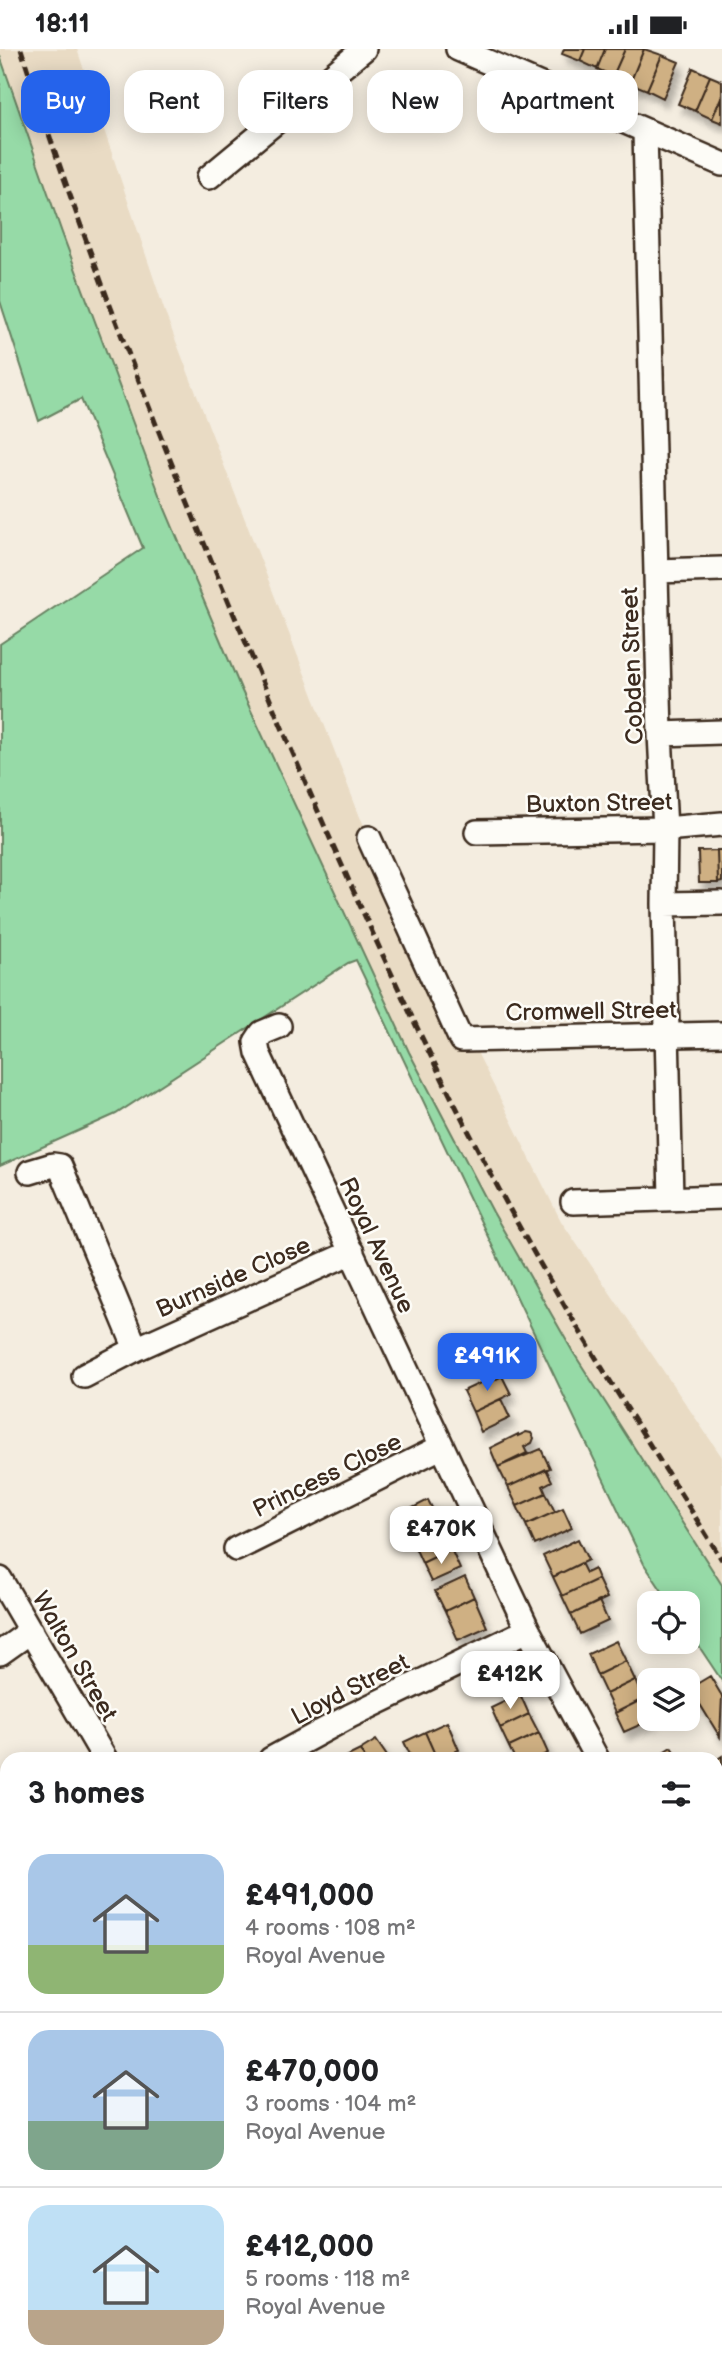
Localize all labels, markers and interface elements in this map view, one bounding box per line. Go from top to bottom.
text: 18:11 [35,9,90,40]
chip: Buy [21,70,110,133]
chip: Rent [124,70,224,133]
chip: Filters [238,70,353,133]
chip: New [367,70,463,133]
chip: Apartment [477,70,638,133]
street label: Cobden Street [615,586,650,745]
street label: Buxton Street [525,788,673,819]
street label: Cromwell Street [505,995,678,1027]
street label: Royal Avenue [332,1173,421,1318]
street label: Burnside Close [151,1230,315,1324]
pin: £491K [438,1333,536,1393]
text: £491K [454,1342,520,1370]
street label: Princess Close [248,1427,406,1524]
pin: £470K [392,1507,490,1566]
text: £470K [406,1515,476,1543]
street label: Walton Street [26,1586,124,1727]
map controls [637,1591,700,1731]
button: locate [637,1591,700,1654]
street label: Lloyd Street [287,1647,414,1731]
pin: £412K [461,1651,559,1711]
text: £412K [477,1660,543,1688]
button: layers [637,1668,700,1731]
icon: filters [657,1775,695,1813]
text: 3 homes [28,1776,145,1812]
text: £491,000 [245,1878,374,1914]
icon: home [84,1882,168,1966]
text: 4 rooms · 108 m² [245,1914,416,1942]
text: Royal Avenue [245,1942,385,1970]
text: £470,000 [245,2054,379,2090]
icon: home [84,2058,168,2142]
text: 3 rooms · 104 m² [245,2090,416,2118]
text: Royal Avenue [245,2118,385,2146]
text: £412,000 [245,2229,374,2265]
icon: home [84,2233,168,2317]
text: 5 rooms · 118 m² [245,2265,410,2293]
text: Royal Avenue [245,2293,385,2321]

